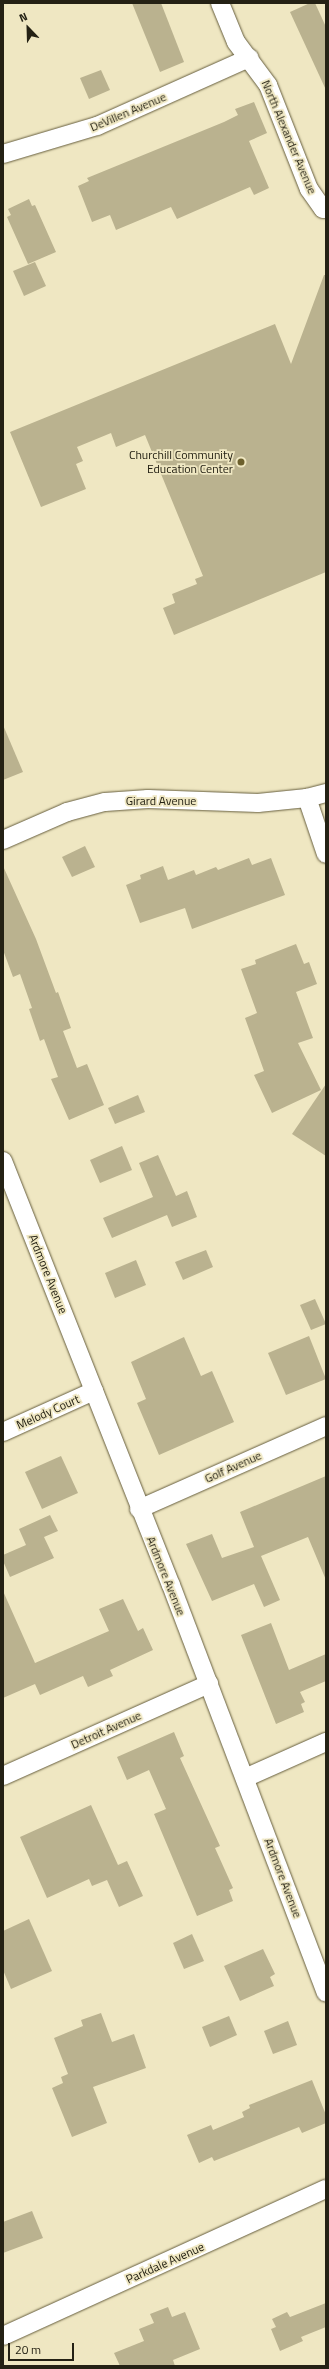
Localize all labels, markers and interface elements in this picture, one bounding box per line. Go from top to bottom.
north arrow [8,8,48,48]
text: N [17,8,30,26]
street label: North Alexander Avenue [258,78,320,196]
street label: DeVillen Avenue [88,89,168,135]
place label: Churchill Community Education Center [129,448,233,476]
marker: Churchill Community Education Center [236,457,246,467]
street label: Girard Avenue [126,794,196,808]
street label: Ardmore Avenue [26,1232,70,1316]
street label: Melody Court [14,1392,82,1432]
street label: Golf Avenue [202,1448,264,1486]
street label: Ardmore Avenue [144,1534,188,1618]
street label: Detroit Avenue [69,1708,143,1752]
street label: Ardmore Avenue [261,1836,305,1920]
street label: Parkdale Avenue [124,2239,206,2287]
scale bar [10,2335,76,2361]
text: 20 m [15,2340,41,2359]

